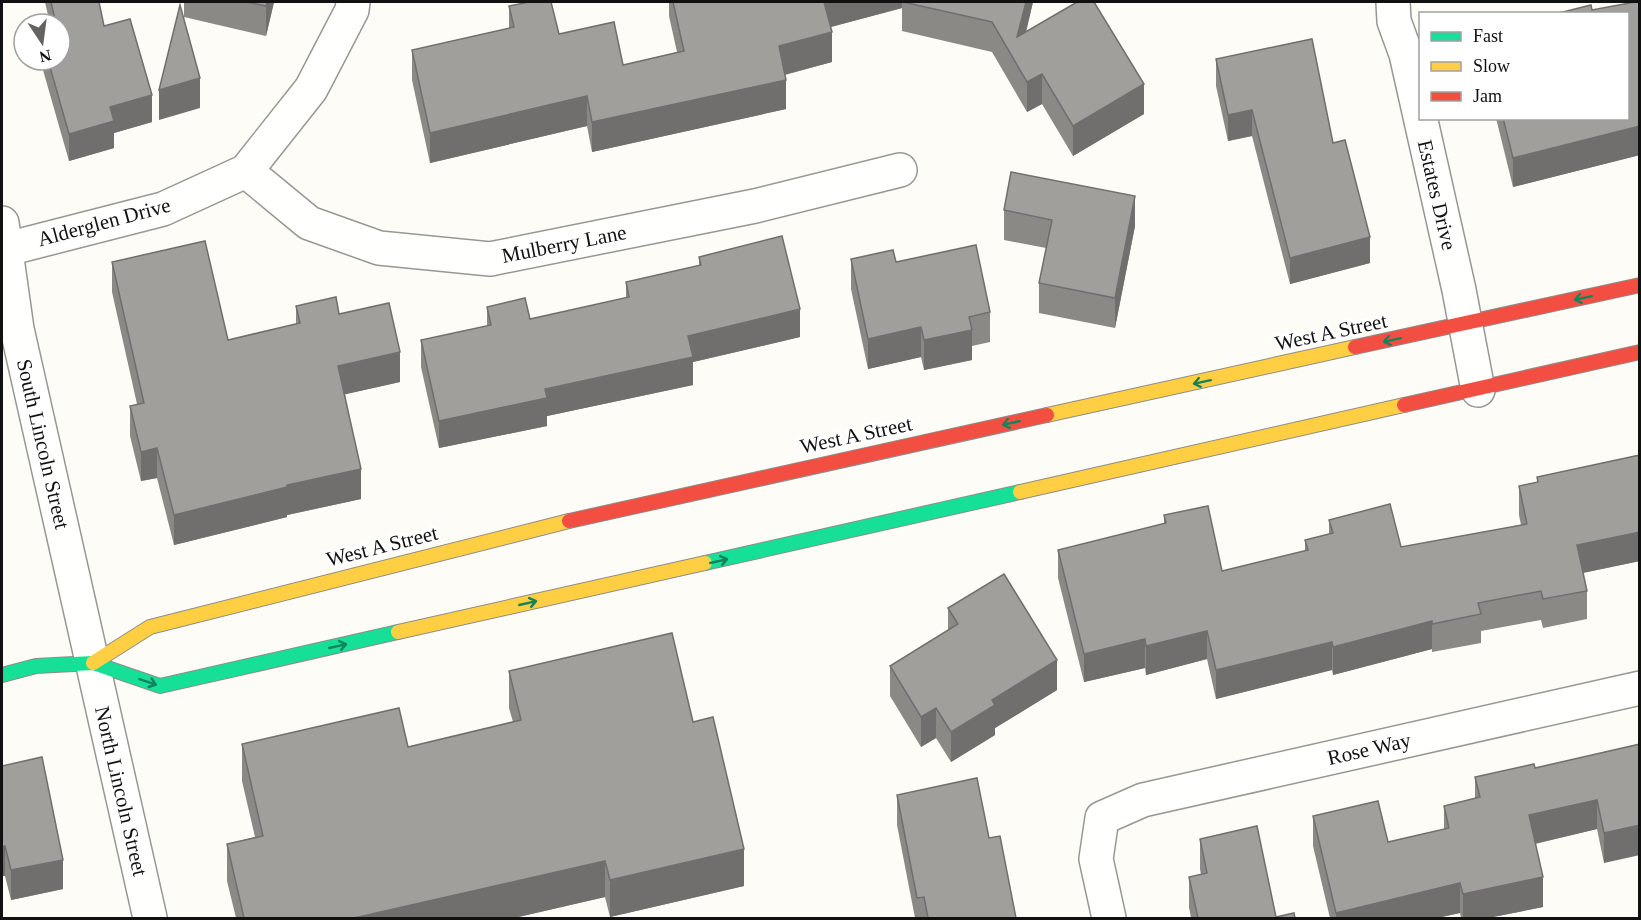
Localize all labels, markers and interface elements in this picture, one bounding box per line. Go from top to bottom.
north arrow [12,12,72,72]
legend [1419,12,1629,120]
text: Fast [1473,26,1503,46]
text: N [37,47,53,66]
text: Slow [1473,56,1510,76]
text: Jam [1473,86,1502,106]
street label: Estates Drive [1413,137,1461,253]
street label: Alderglen Drive [35,193,173,251]
street label: Mulberry Lane [500,220,628,268]
one-way arrow [1573,293,1593,304]
street label: West A Street [1273,308,1389,356]
one-way arrow [1383,335,1402,346]
street label: South Lincoln Street [12,357,74,532]
one-way arrow [1192,376,1211,388]
street label: West A Street [798,411,914,459]
one-way arrow [1002,418,1021,429]
street label: West A Street [324,521,440,571]
one-way arrow [709,554,728,566]
one-way arrow [519,597,538,609]
one-way arrow [328,640,347,651]
one-way arrow [138,677,157,688]
street label: North Lincoln Street [90,704,152,879]
street label: Rose Way [1325,728,1414,770]

